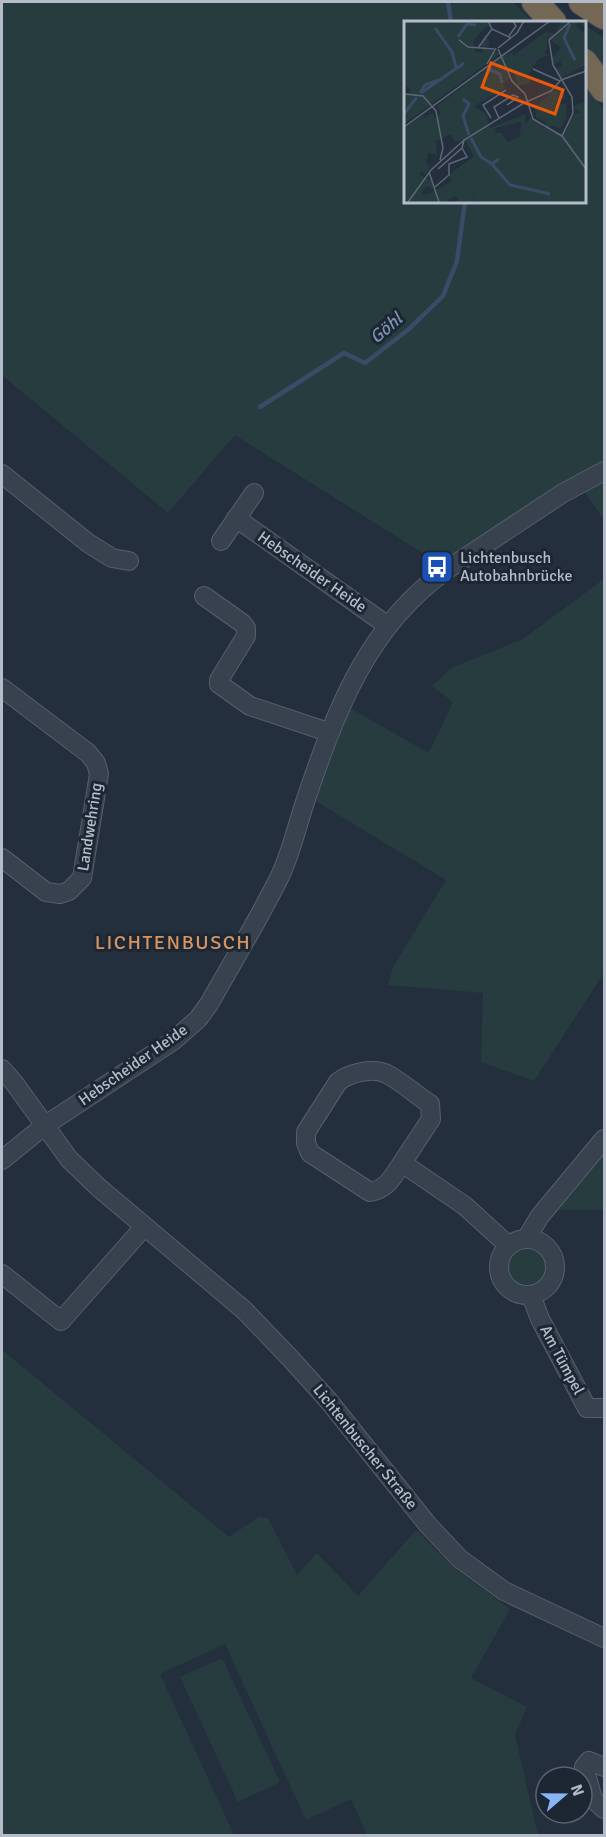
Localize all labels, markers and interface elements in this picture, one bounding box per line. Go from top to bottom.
inset map [404,21,585,202]
water label: Göhl [365,307,408,348]
street label: Hebscheider Heide [254,527,370,617]
place label: Lichtenbusch Autobahnbrücke [460,548,572,586]
bus stop icon: Lichtenbusch Autobahnbrücke [419,549,455,585]
street label: Landwehring [73,781,107,873]
district label: LICHTENBUSCH [95,930,251,955]
street label: Hebscheider Heide [75,1020,191,1110]
street label: Am Tümpel [535,1322,589,1398]
street label: Lichtenbuscher Straße [308,1380,422,1514]
north arrow [534,1765,594,1825]
text: N [566,1782,588,1799]

